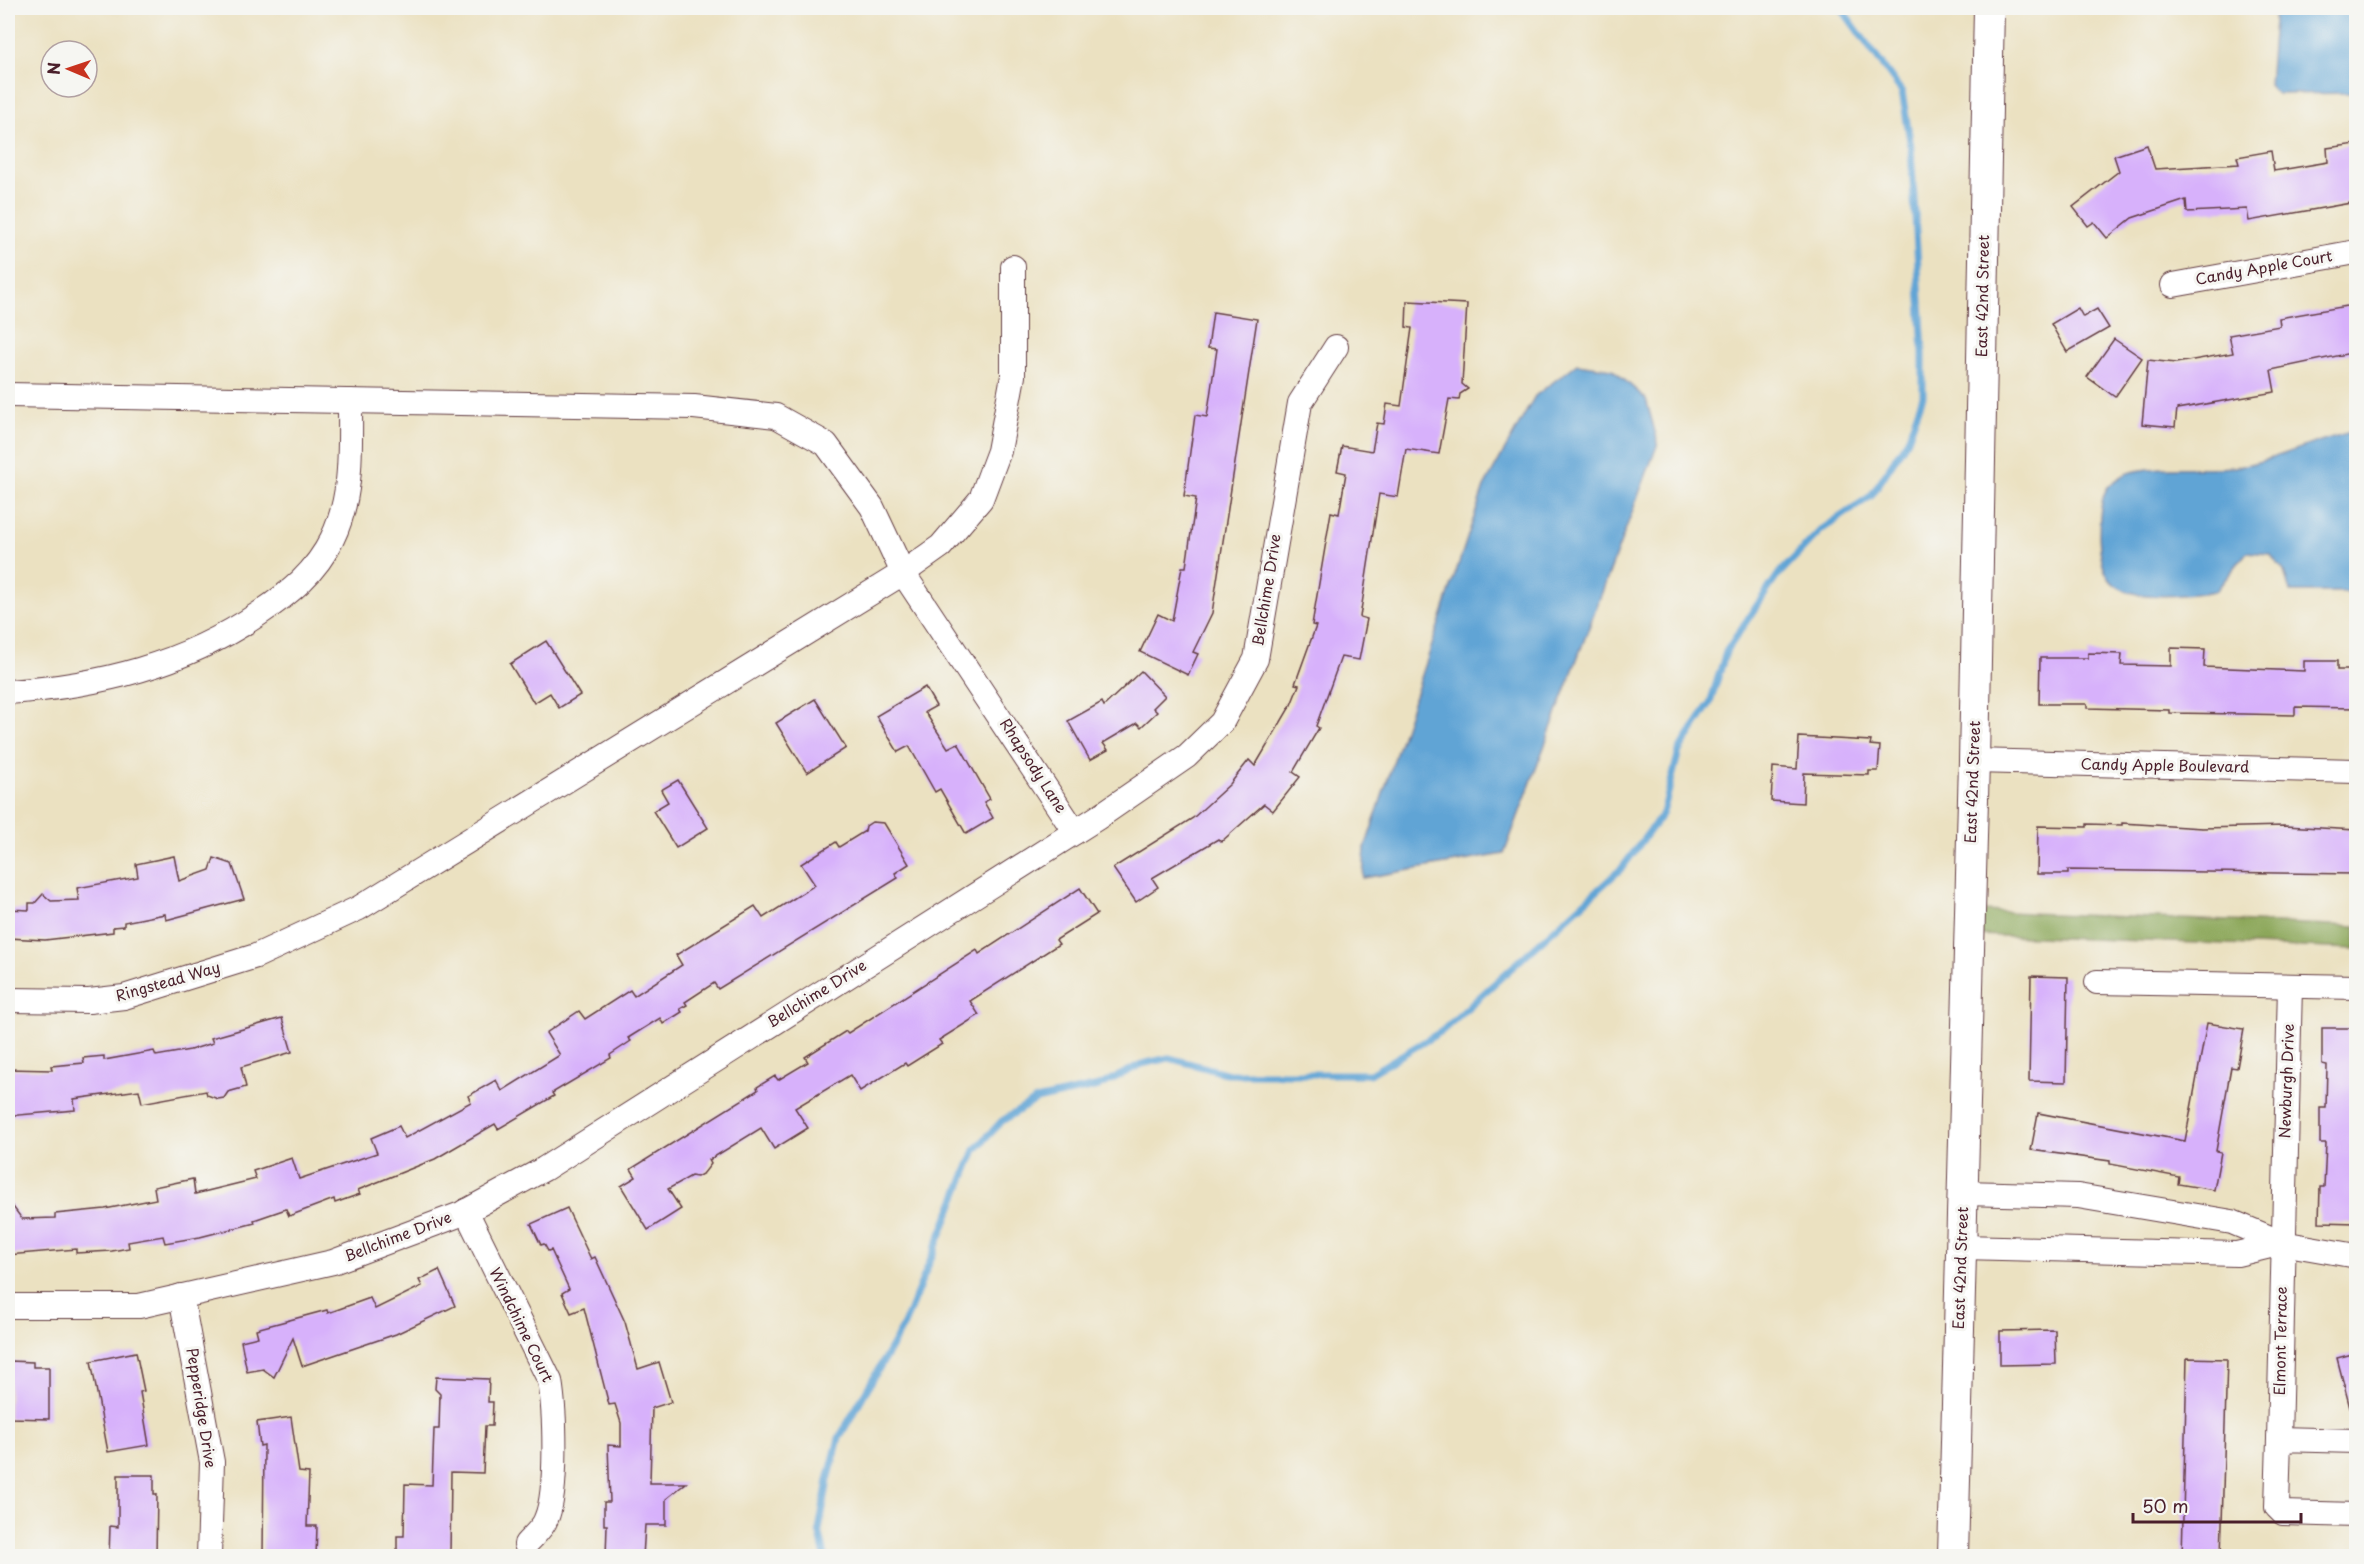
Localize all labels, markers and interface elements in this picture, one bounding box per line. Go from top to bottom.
north arrow [39,39,99,99]
text: N [41,62,65,75]
street label: East 42nd Street [1969,235,1994,357]
street label: Candy Apple Court [2193,243,2334,290]
street label: Bellchime Drive [1245,532,1286,648]
street label: Rhapsody Lane [995,713,1074,817]
street label: East 42nd Street [1958,720,1985,844]
street label: Candy Apple Boulevard [2080,752,2250,777]
street label: Bellchime Drive [762,953,870,1033]
street label: Ringstead Way [113,955,223,1006]
street label: Newburgh Drive [2272,1023,2299,1139]
street label: Bellchime Drive [340,1205,455,1267]
street label: East 42nd Street [1946,1206,1973,1330]
street label: Windchime Court [485,1263,560,1386]
street label: Elmont Terrace [2267,1286,2292,1396]
street label: Pepperidge Drive [182,1346,223,1469]
scale bar [2133,1486,2301,1524]
text: 50 m [2142,1492,2189,1519]

